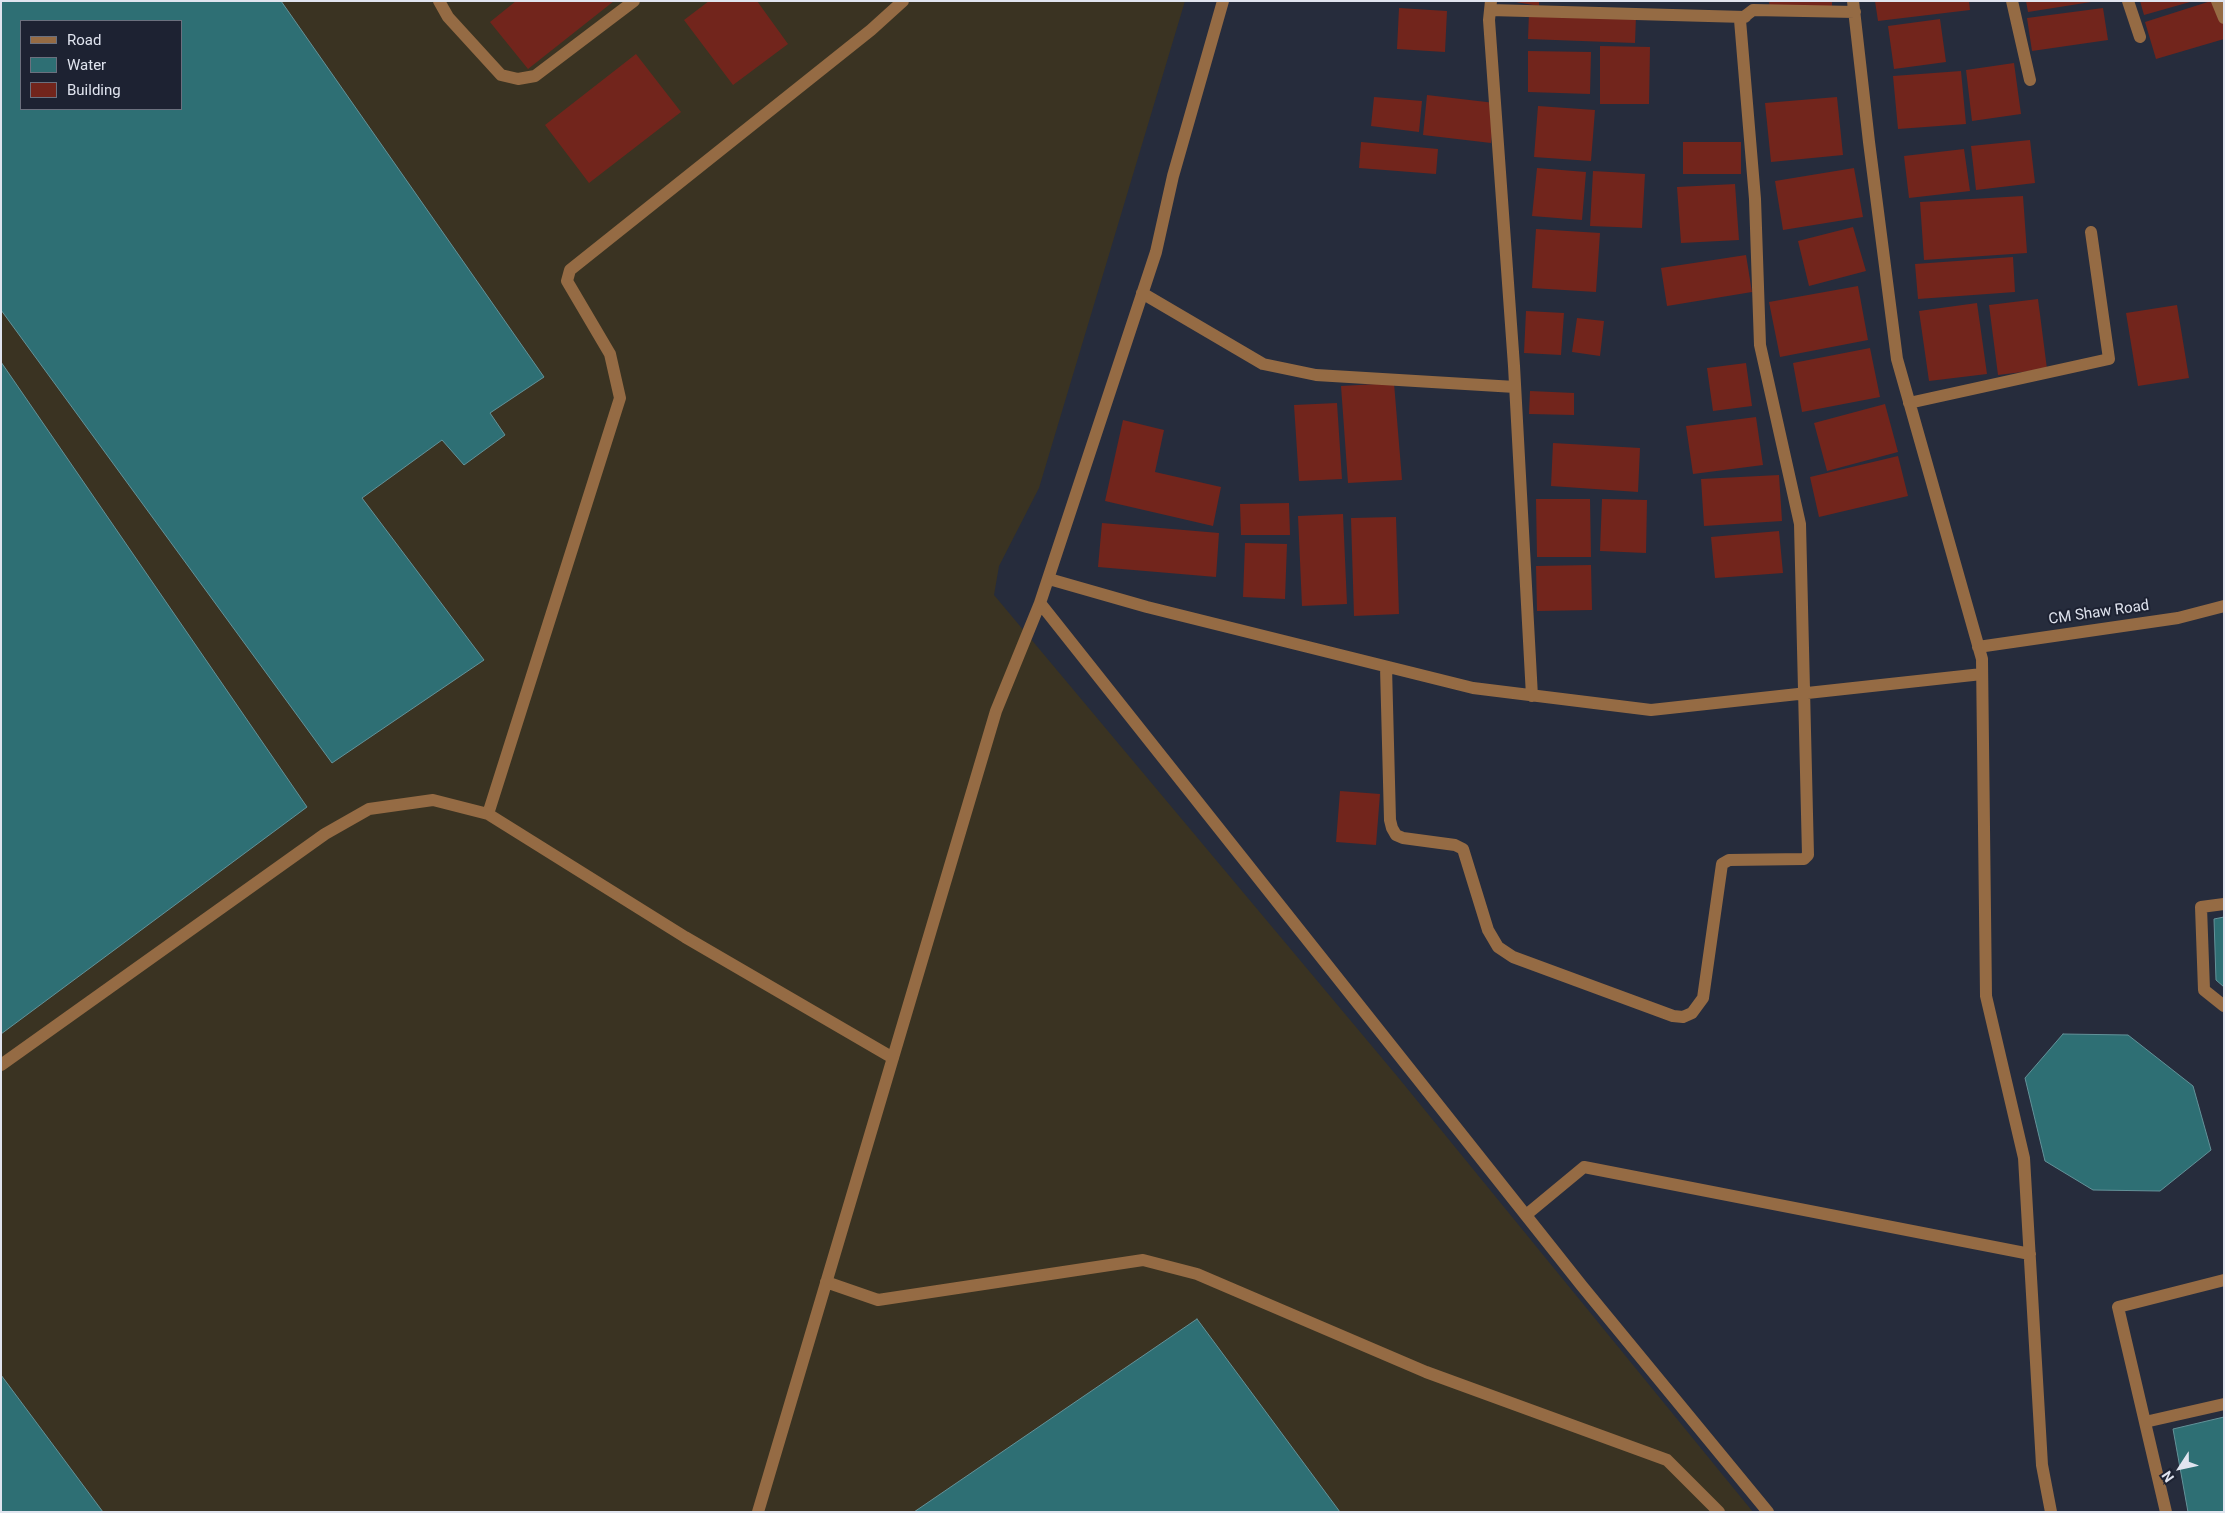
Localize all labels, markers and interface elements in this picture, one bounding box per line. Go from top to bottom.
legend [20,20,182,110]
text: Road [67,31,101,49]
text: Water [67,56,106,74]
text: Building [67,81,121,99]
street label: CM Shaw Road [2048,597,2150,629]
north arrow [2155,1443,2205,1493]
text: N [2158,1468,2177,1485]

